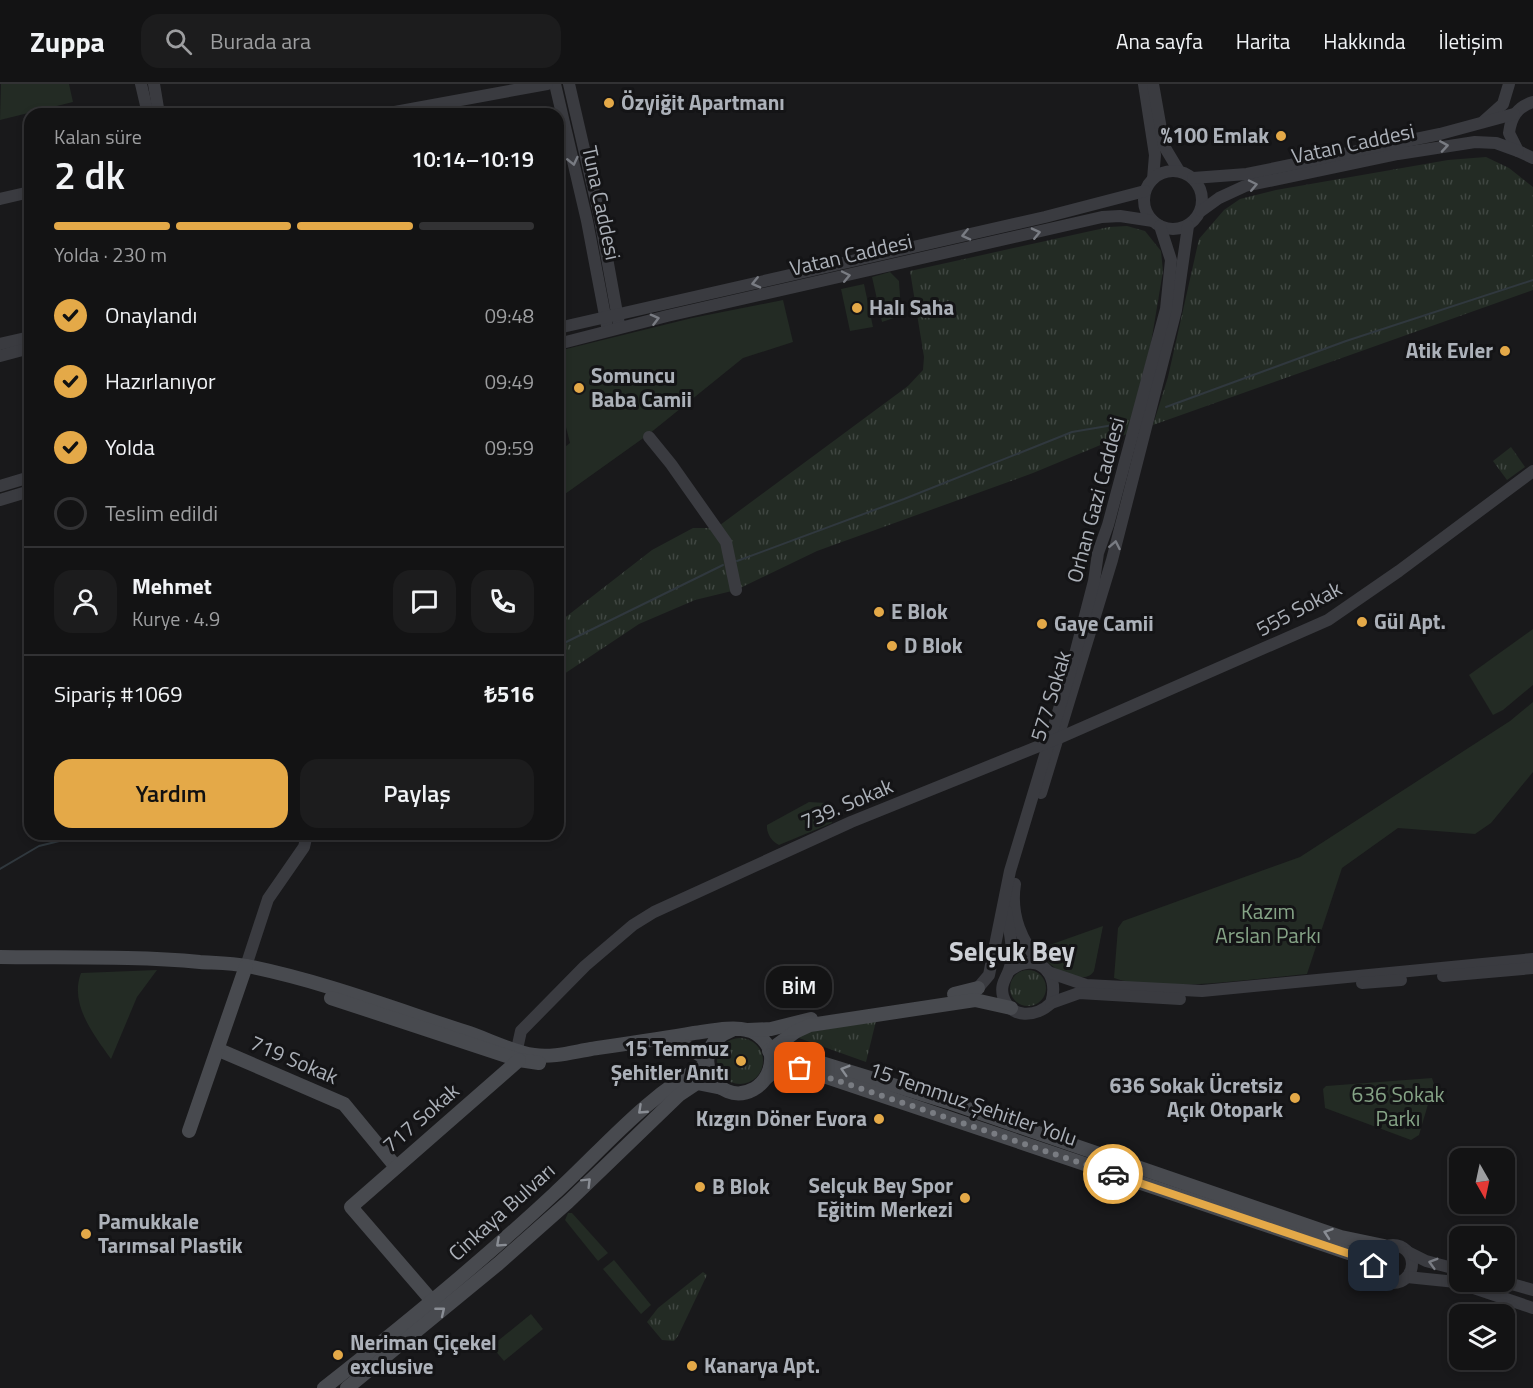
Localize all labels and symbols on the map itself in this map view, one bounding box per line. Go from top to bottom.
place label: Özyiğit Apartmanı [621,86,785,118]
marker: Özyiğit Apartmanı [602,96,616,110]
street label: Vatan Caddesi [1288,114,1417,172]
place label: %100 Emlak [1161,119,1269,151]
marker: %100 Emlak [1274,129,1288,143]
one-way arrow [1439,140,1449,152]
street label: Tuna Caddesi [574,143,630,263]
one-way arrow [565,156,578,166]
one-way arrow [1248,179,1258,192]
street label: Vatan Caddesi [786,224,915,284]
one-way arrow [1031,227,1041,240]
one-way arrow [962,228,972,241]
one-way arrow [840,271,850,284]
one-way arrow [751,276,761,289]
place label: Halı Saha [869,291,954,323]
marker: Halı Saha [850,301,864,315]
one-way arrow [650,313,660,326]
place label: Atik Evler [1406,334,1493,366]
marker: Atik Evler [1498,344,1512,358]
place label: Somuncu Baba Camii [591,359,692,415]
marker: Somuncu Baba Camii [572,381,586,395]
street label: Orhan Gazi Caddesi [1058,413,1133,586]
one-way arrow [1108,540,1121,550]
street label: 555 Sokak [1250,572,1347,644]
place label: E Blok [891,595,948,627]
marker: E Blok [872,605,886,619]
place label: Gül Apt. [1374,605,1446,637]
place label: Gaye Camii [1054,607,1154,639]
marker: Gül Apt. [1355,615,1369,629]
marker: Gaye Camii [1035,617,1049,631]
place label: D Blok [904,629,963,661]
marker: D Blok [885,639,899,653]
street label: 577 Sokak [1021,647,1079,745]
street label: 739. Sokak [795,769,898,837]
park label: Kazım Arslan Parkı [1215,895,1321,951]
district label: Selçuk Bey [949,930,1076,971]
callout: BİM [767,966,833,1008]
street label: 719 Sokak [245,1026,343,1092]
place label: 15 Temmuz Şehitler Anıtı [611,1032,729,1088]
pin [774,1042,825,1093]
street label: 15 Temmuz Şehitler Yolu [865,1052,1082,1154]
marker: 15 Temmuz Şehitler Anıtı [734,1054,748,1068]
one-way arrow [840,1065,851,1077]
place label: 636 Sokak Ücretsiz Açık Otopark [1109,1069,1283,1125]
street label: 717 Sokak [375,1075,466,1160]
park label: 636 Sokak Parkı [1352,1078,1444,1134]
marker: 636 Sokak Ücretsiz Açık Otopark [1288,1091,1302,1105]
place label: Kızgın Döner Evora [696,1102,867,1134]
one-way arrow [639,1103,649,1114]
marker: Kızgın Döner Evora [872,1112,886,1126]
courier [1083,1144,1143,1204]
north arrow [1449,1148,1515,1214]
street label: Cinkaya Bulvarı [441,1155,562,1268]
place label: Selçuk Bey Spor Eğitim Merkezi [808,1169,953,1225]
place label: B Blok [712,1170,770,1202]
one-way arrow [580,1179,591,1190]
marker: B Blok [693,1180,707,1194]
marker: Selçuk Bey Spor Eğitim Merkezi [958,1191,972,1205]
place label: Pamukkale Tarımsal Plastik [98,1205,243,1261]
marker: Pamukkale Tarımsal Plastik [79,1227,93,1241]
one-way arrow [1323,1227,1334,1240]
one-way arrow [496,1236,507,1247]
pin [1348,1240,1399,1291]
one-way arrow [1428,1258,1439,1270]
one-way arrow [434,1307,445,1318]
place label: Neriman Çiçekel exclusive [350,1326,497,1382]
marker: Neriman Çiçekel exclusive [331,1348,345,1362]
place label: Kanarya Apt. [704,1349,820,1381]
marker: Kanarya Apt. [685,1359,699,1373]

